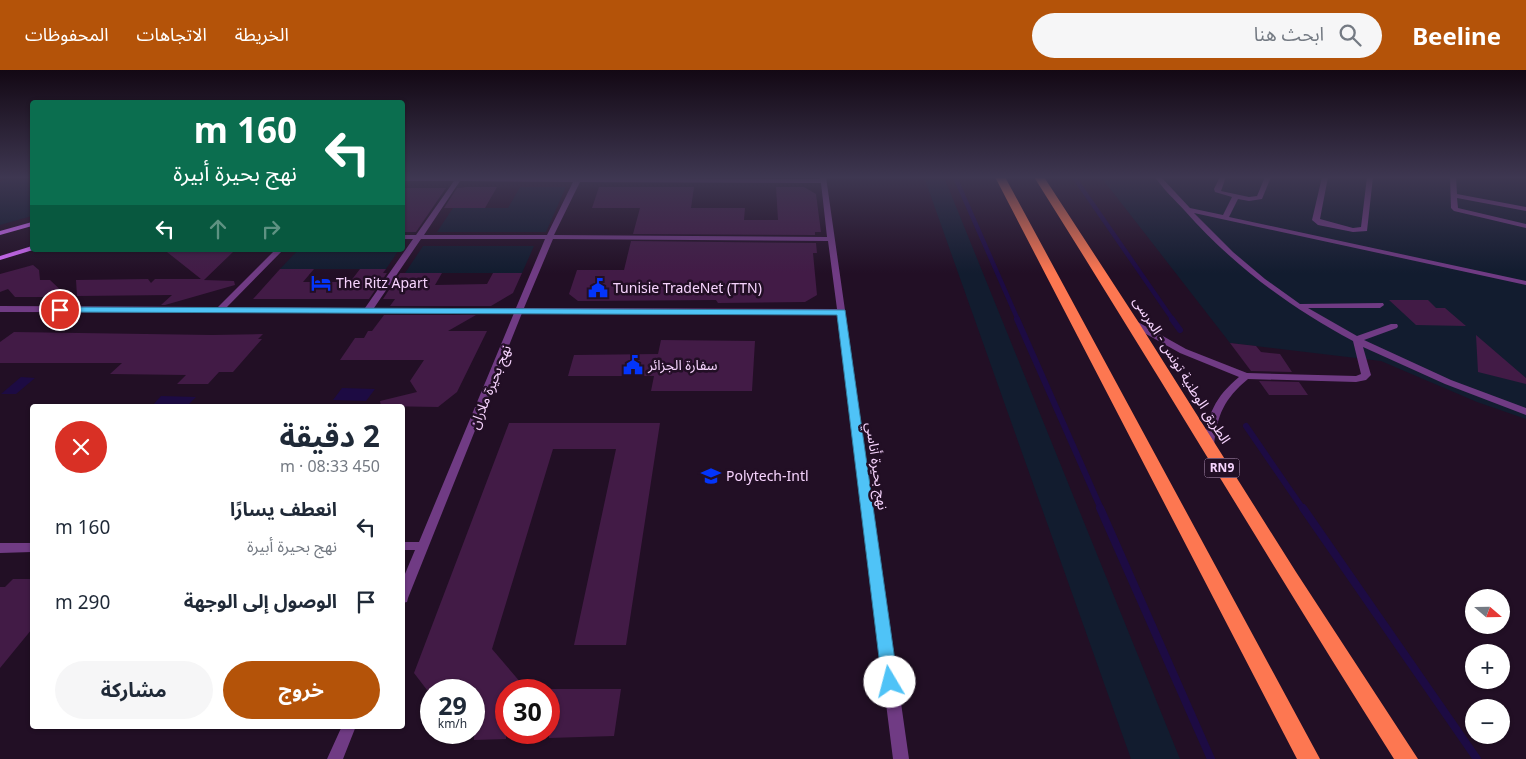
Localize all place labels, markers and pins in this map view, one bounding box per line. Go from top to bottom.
hotel icon: The Ritz Apart [310,272,332,294]
place label: The Ritz Apart [336,273,428,292]
public building icon: Tunisie TradeNet (TTN) [587,277,609,299]
place label: Tunisie TradeNet (TTN) [613,278,762,297]
pin [39,289,81,331]
public building icon: سفارة الجزائر [622,354,644,376]
place label: سفارة الجزائر [647,355,718,374]
school or university icon: Polytech-Intl [700,465,722,487]
place label: Polytech-Intl [726,466,809,485]

